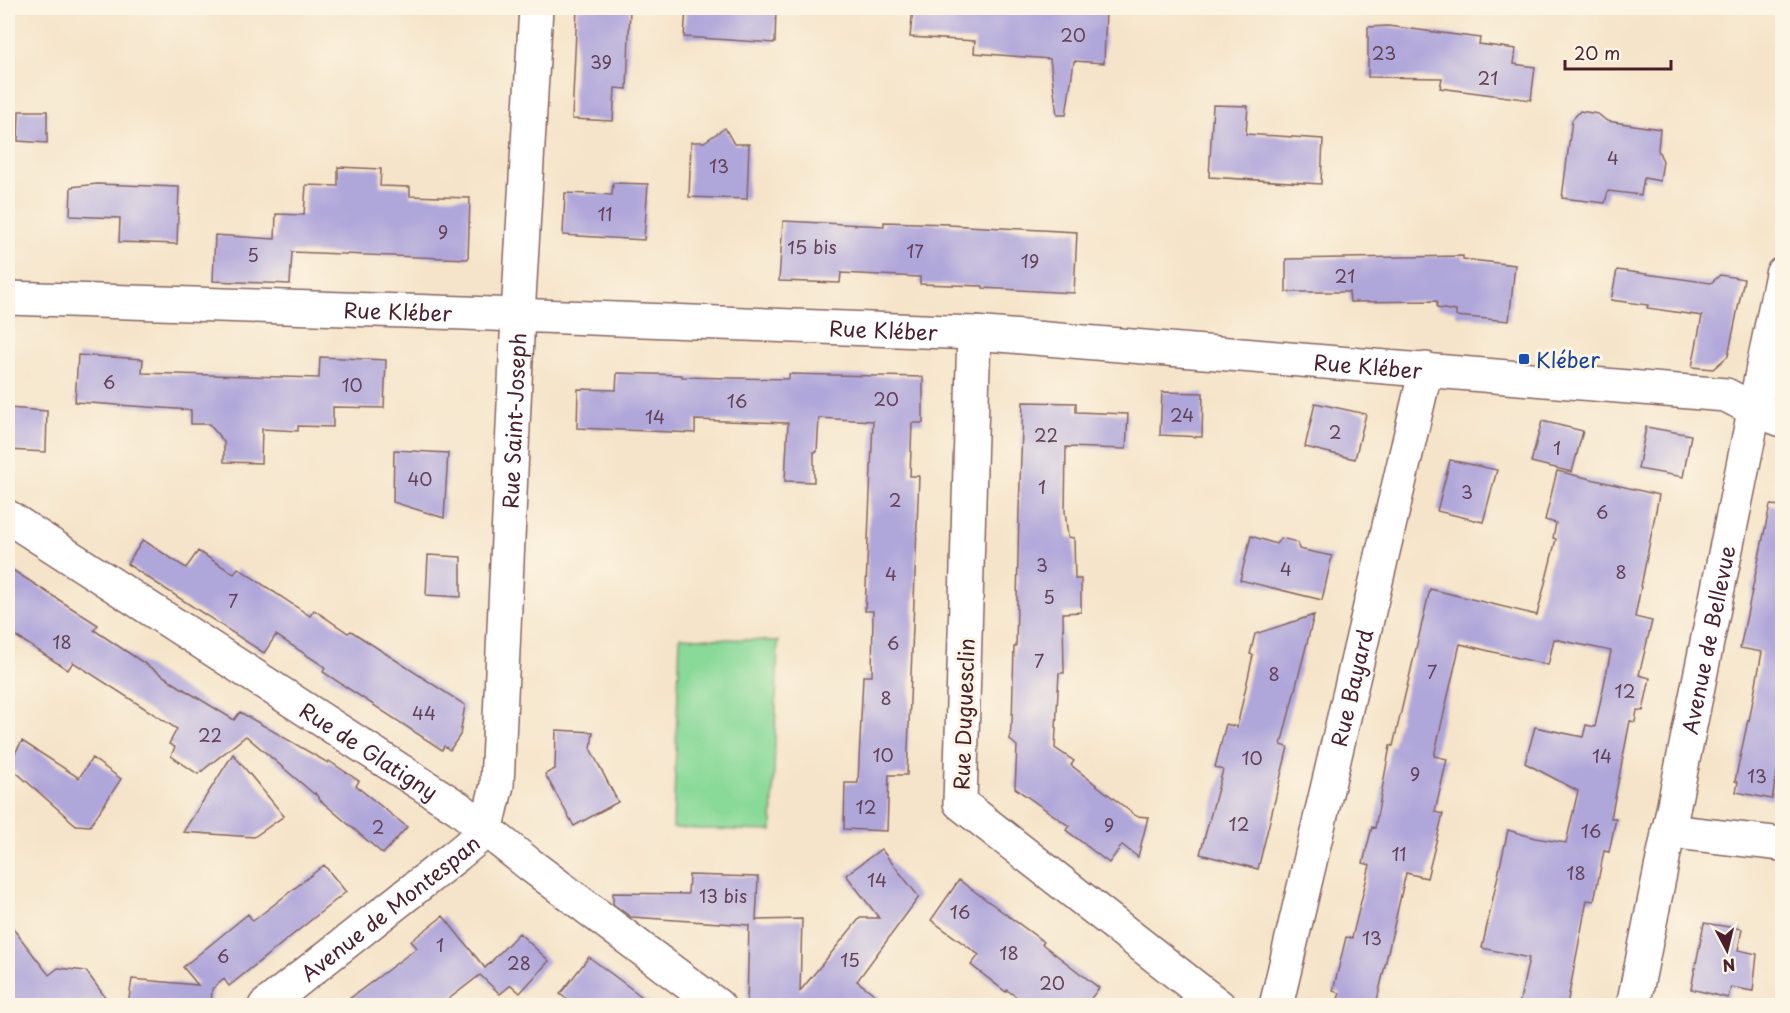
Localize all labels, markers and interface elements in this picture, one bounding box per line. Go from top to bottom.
house number: 20 [1060,21,1086,48]
scale bar [1565,33,1672,71]
house number: 23 [1372,39,1396,66]
text: 20 m [1574,39,1620,66]
house number: 39 [590,48,612,75]
house number: 21 [1478,64,1498,91]
house number: 4 [1607,144,1619,171]
house number: 13 [709,152,729,179]
house number: 11 [597,200,613,227]
house number: 9 [438,218,448,245]
house number: 15 bis [787,233,837,260]
house number: 17 [906,237,924,264]
house number: 5 [247,241,259,268]
house number: 19 [1021,247,1039,274]
house number: 21 [1335,262,1355,289]
street label: Rue Kléber [343,293,453,329]
street label: Rue Kléber [829,311,939,348]
street label: Rue Saint-Joseph [493,332,533,509]
place label: Kléber [1536,343,1600,375]
street label: Rue Kléber [1313,345,1424,386]
marker: Kléber [1517,352,1531,366]
house number: 6 [103,368,115,395]
house number: 10 [341,371,363,398]
house number: 20 [873,385,899,412]
house number: 16 [727,387,747,414]
house number: 24 [1170,401,1194,428]
house number: 14 [645,403,665,430]
house number: 2 [1329,418,1341,445]
house number: 22 [1034,421,1058,448]
house number: 1 [1553,434,1561,461]
house number: 40 [407,465,433,492]
house number: 1 [1038,473,1046,500]
house number: 3 [1461,478,1473,505]
house number: 2 [889,486,901,513]
house number: 6 [1596,498,1608,525]
street label: Avenue de Bellevue [1673,542,1742,737]
house number: 3 [1036,551,1048,578]
house number: 4 [1280,555,1292,582]
house number: 8 [1615,558,1627,585]
house number: 4 [885,560,897,587]
house number: 5 [1043,583,1055,610]
house number: 7 [228,587,238,614]
street label: Rue Bayard [1322,626,1380,750]
house number: 18 [52,628,72,655]
house number: 6 [887,629,899,656]
street label: Rue Duguesclin [944,637,982,791]
house number: 7 [1034,647,1044,674]
house number: 7 [1427,658,1437,685]
house number: 8 [1268,660,1280,687]
house number: 12 [1615,677,1635,704]
house number: 8 [880,684,892,711]
street label: Rue de Glatigny [294,694,445,807]
house number: 44 [412,699,436,726]
house number: 22 [198,721,222,748]
house number: 10 [872,741,894,768]
house number: 14 [1592,742,1612,769]
house number: 10 [1241,744,1263,771]
house number: 9 [1410,760,1420,787]
house number: 13 [1747,762,1767,789]
house number: 12 [856,793,876,820]
house number: 12 [1229,810,1249,837]
house number: 9 [1104,811,1114,838]
house number: 2 [372,813,384,840]
house number: 16 [1581,817,1601,844]
street label: Avenue de Montespan [293,827,486,988]
house number: 11 [1391,840,1407,867]
house number: 18 [1566,859,1586,886]
house number: 14 [867,866,887,893]
house number: 13 bis [699,882,747,909]
house number: 16 [950,898,970,925]
north arrow [1697,920,1757,980]
house number: 13 [1362,924,1382,951]
house number: 1 [436,931,444,958]
house number: 18 [999,939,1019,966]
house number: 6 [217,942,229,969]
house number: 15 [840,946,860,973]
house number: 28 [507,949,531,976]
text: N [1721,953,1737,979]
house number: 20 [1039,969,1065,996]

